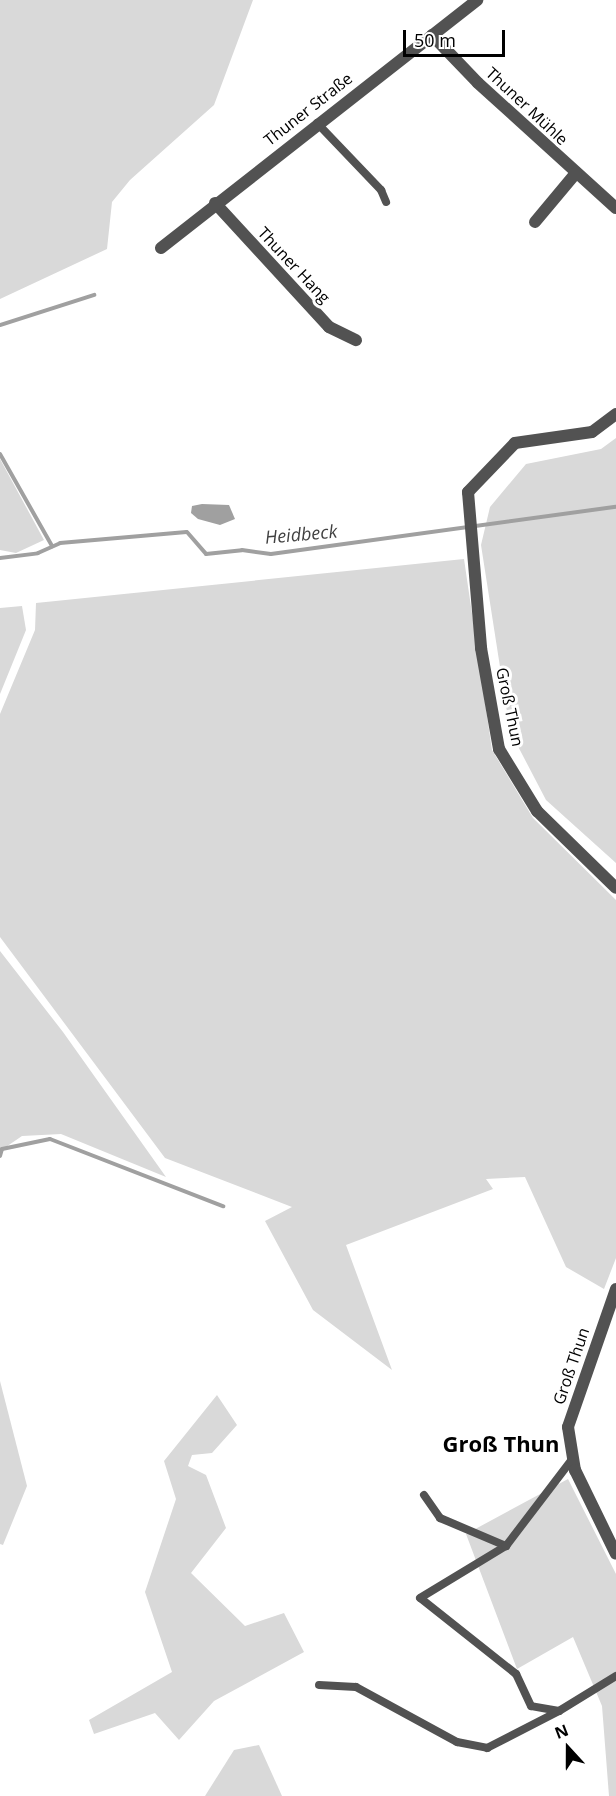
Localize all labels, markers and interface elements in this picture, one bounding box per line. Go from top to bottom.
scale bar [406,18,508,56]
text: 50 m [414,28,456,52]
street label: Thuner Mühle [482,63,572,149]
street label: Thuner Straße [260,69,356,149]
street label: Thuner Hang [254,223,334,307]
water label: Heidbeck [264,520,338,548]
street label: Groß Thun [492,666,528,748]
street label: Groß Thun [549,1325,593,1407]
district label: Groß Thun [442,1431,560,1457]
north arrow [538,1718,598,1778]
text: N [552,1719,572,1744]

